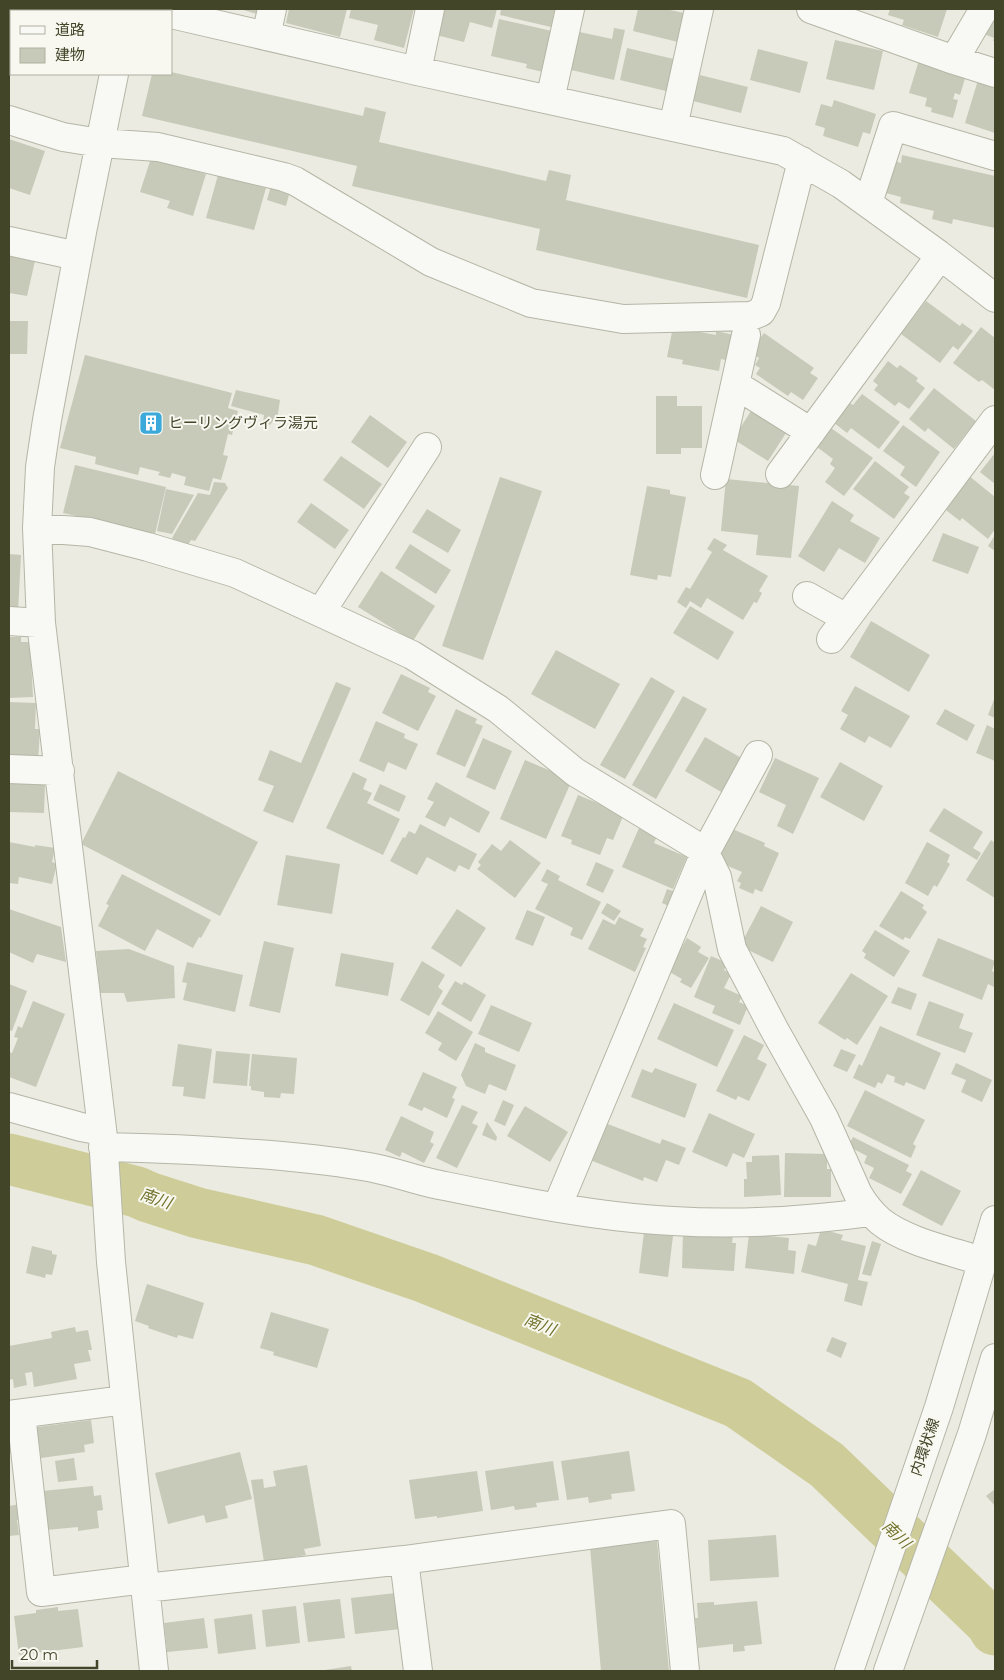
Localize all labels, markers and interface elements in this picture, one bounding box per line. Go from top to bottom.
legend [10,10,172,75]
text: 道路 [55,20,85,39]
text: 建物 [55,45,85,64]
building icon: ヒーリングヴィラ湯元 [138,410,164,436]
place label: ヒーリングヴィラ湯元 [168,413,318,432]
water label: 南川 [138,1184,176,1213]
water label: 南川 [521,1310,560,1340]
street label: 内環状線 [906,1415,943,1478]
water label: 南川 [879,1516,916,1554]
scale bar [12,1638,98,1670]
text: 20 m [20,1645,58,1664]

